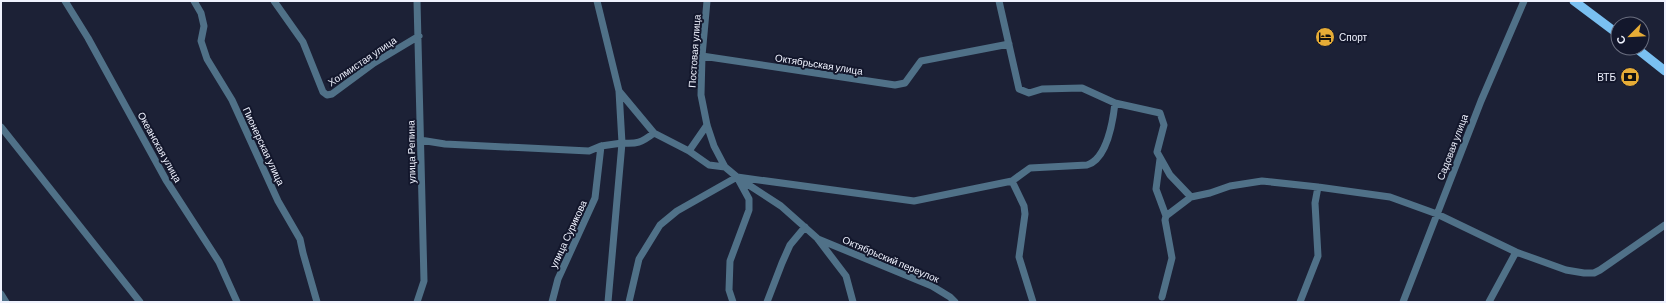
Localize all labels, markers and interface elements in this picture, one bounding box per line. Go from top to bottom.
street label: Постовая улица [685,14,703,88]
north arrow [1610,16,1650,56]
hotel icon: Спорт [1314,26,1336,48]
place label: Спорт [1339,31,1368,43]
street label: Холмистая улица [325,33,399,88]
text: С [1613,34,1628,47]
street label: Октябрьская улица [774,51,864,77]
bank icon: ВТБ [1619,66,1641,88]
place label: ВТБ [1597,71,1616,83]
street label: Пионерская улица [241,105,288,187]
street label: Океанская улица [136,110,185,185]
street label: Садовая улица [1434,112,1470,182]
street label: улица Репина [404,120,418,184]
street label: улица Сурикова [547,198,589,270]
street label: Октябрьский переулок [841,233,942,285]

